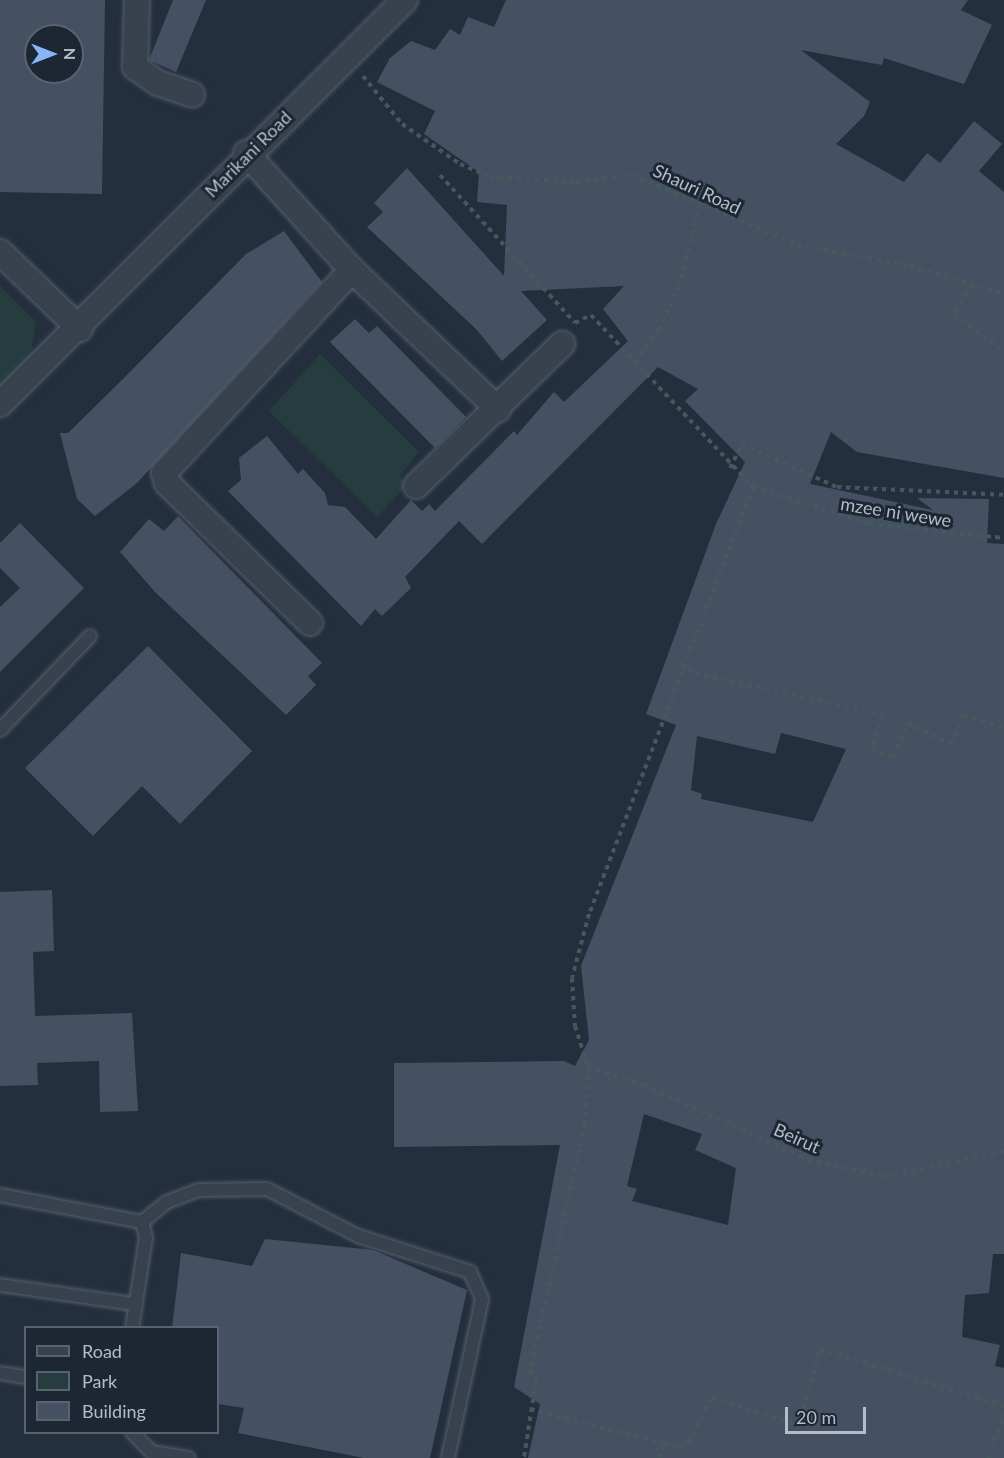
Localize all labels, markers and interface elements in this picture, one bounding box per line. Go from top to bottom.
north arrow [24,24,84,84]
text: N [61,48,80,60]
street label: Marikani Road [200,106,296,202]
street label: Shauri Road [650,159,744,219]
street label: mzee ni wewe [839,493,953,531]
street label: Beirut [771,1118,823,1158]
legend [24,1326,219,1434]
text: Road [82,1340,122,1362]
text: Park [82,1370,117,1392]
scale bar [788,1395,869,1433]
text: Building [82,1400,146,1422]
text: 20 m [796,1406,836,1428]

